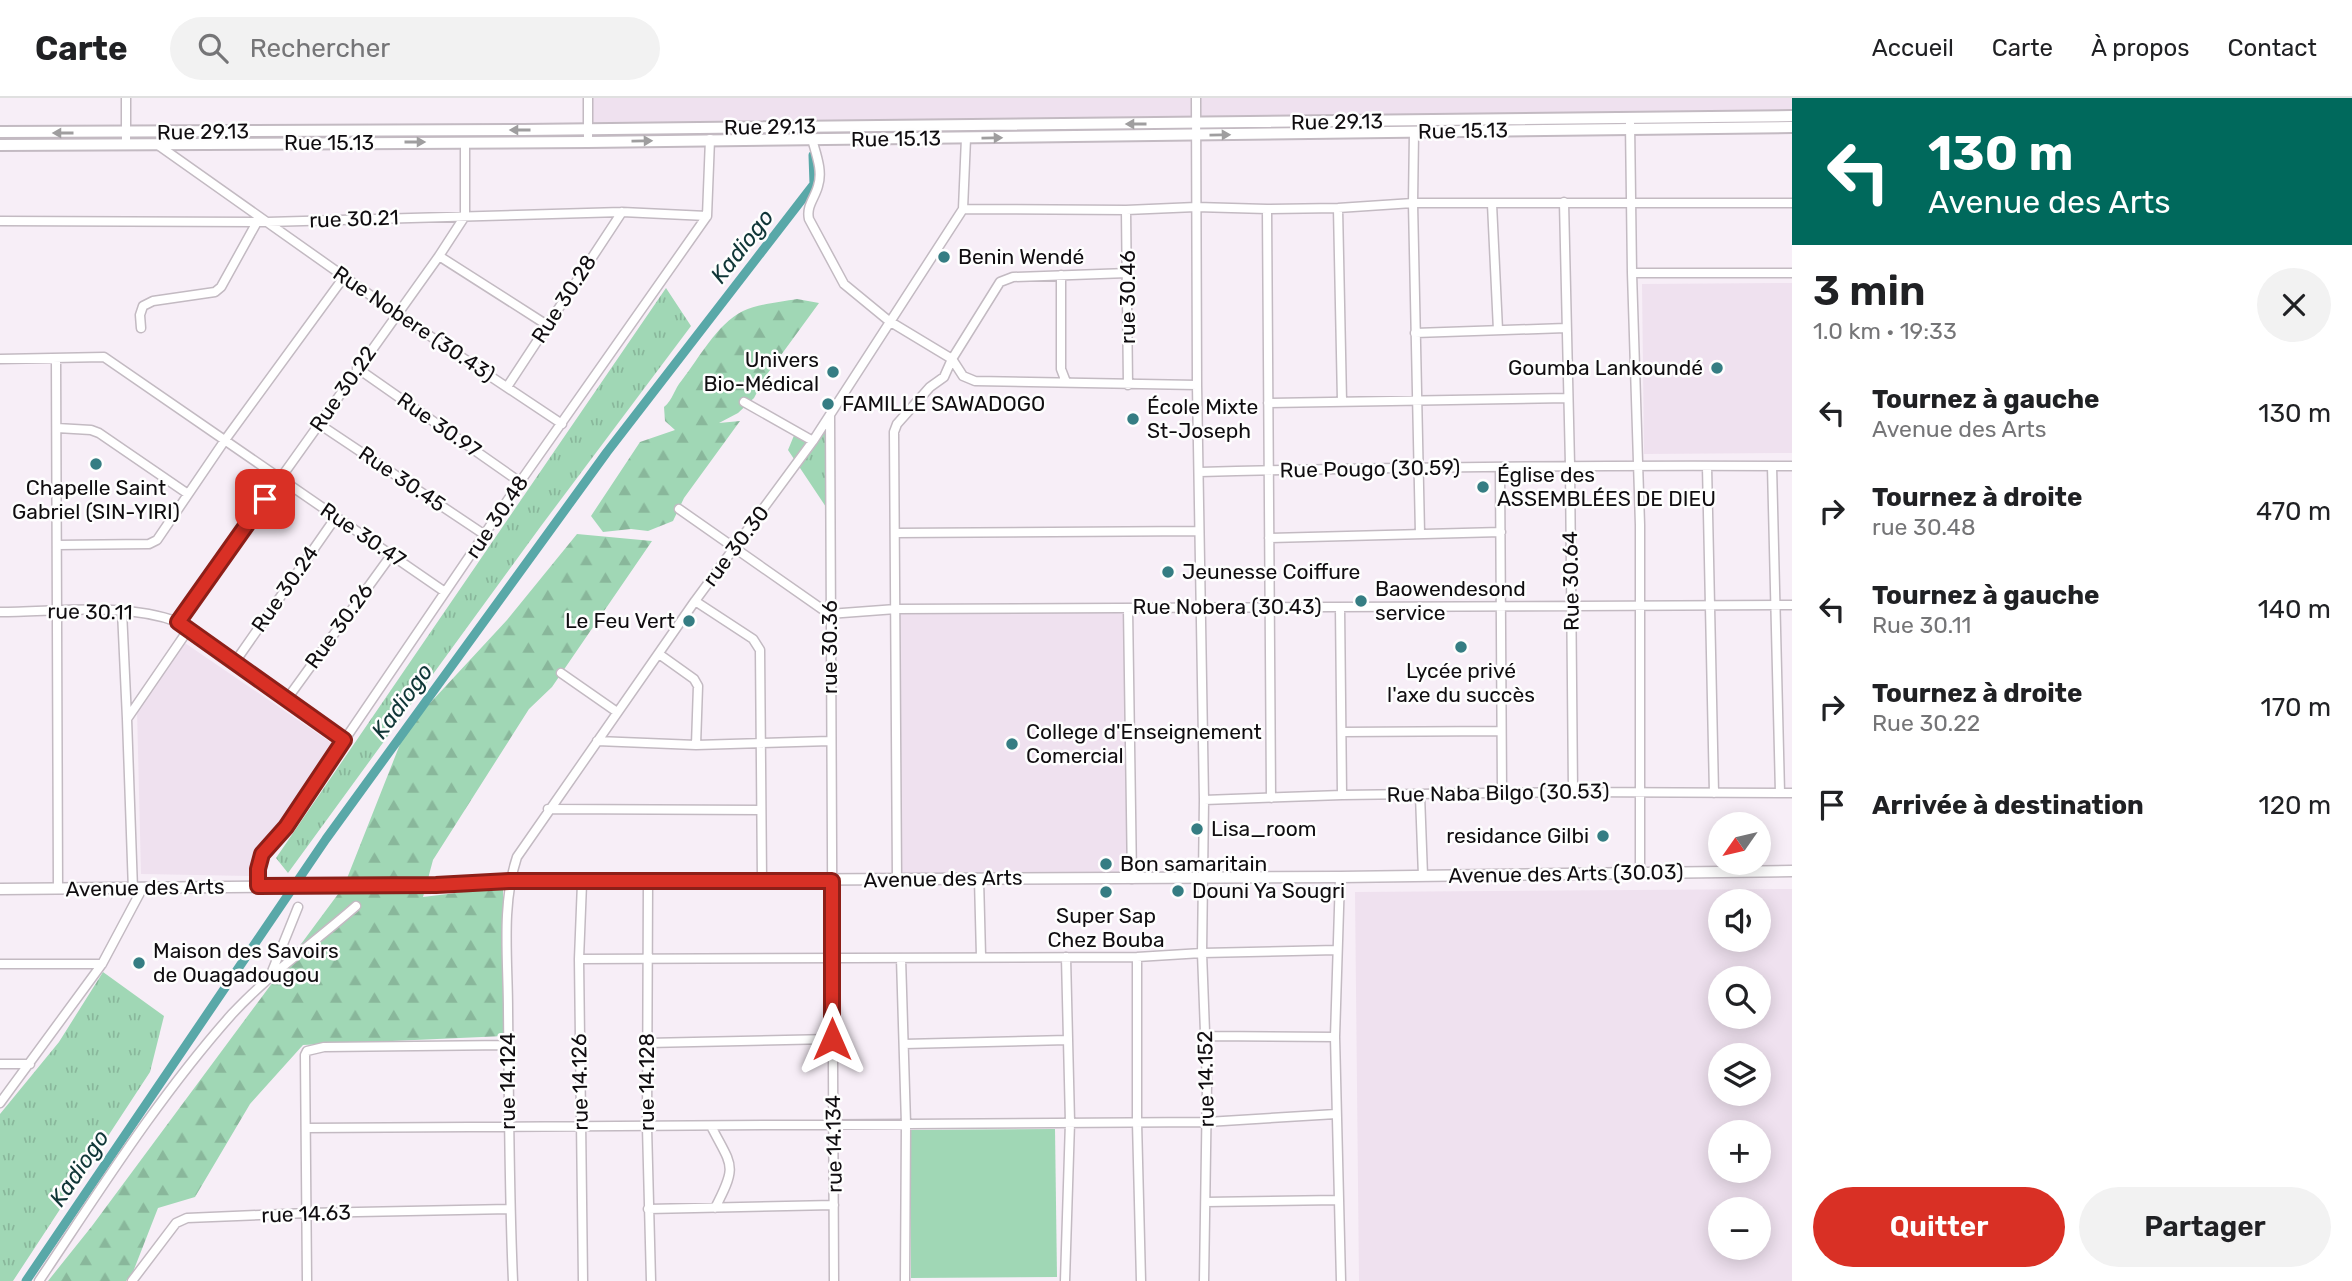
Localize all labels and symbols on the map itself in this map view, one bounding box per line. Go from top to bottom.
street label: Rue 29.13 [1291,108,1383,135]
street label: Rue 29.13 [724,113,816,140]
street label: Rue 15.13 [1418,117,1508,144]
street label: Rue 29.13 [157,118,249,145]
one-way arrow [1125,118,1147,130]
one-way arrow [509,124,531,136]
street label: Rue 15.13 [851,125,941,152]
one-way arrow [52,127,74,139]
one-way arrow [1209,129,1231,140]
street label: Rue 15.13 [284,130,374,155]
one-way arrow [982,132,1004,144]
one-way arrow [632,135,654,147]
one-way arrow [404,136,426,148]
water label: Kadiogo [704,203,780,289]
street label: rue 30.21 [309,204,399,233]
place label: Benin Wendé [958,244,1084,269]
marker: Benin Wendé [936,249,952,265]
street label: Rue 30.28 [526,250,601,347]
street label: rue 30.46 [1115,250,1140,344]
street label: Rue Nobere (30.43) [329,260,500,387]
street label: Rue 30.22 [304,341,381,436]
place label: Univers Bio-Médical [704,347,819,396]
place label: Goumba Lankoundé [1508,355,1703,380]
marker: Goumba Lankoundé [1709,360,1725,376]
marker: Univers Bio-Médical [825,364,841,380]
street label: Rue 30.97 [393,387,486,463]
place label: FAMILLE SAWADOGO [842,391,1045,416]
place label: École Mixte St-Joseph [1147,394,1258,443]
marker: FAMILLE SAWADOGO [820,396,836,412]
marker: École Mixte St-Joseph [1125,411,1141,427]
street label: Rue 30.45 [354,440,450,517]
street label: Rue Pougo (30.59) [1279,454,1461,483]
marker: Chapelle Saint Gabriel (SIN-YIRI) [88,456,104,472]
place label: Église des ASSEMBLÉES DE DIEU [1497,462,1716,511]
pin [235,469,295,529]
street label: rue 30.48 [460,471,533,563]
place label: Chapelle Saint Gabriel (SIN-YIRI) [12,475,180,524]
marker: Église des ASSEMBLÉES DE DIEU [1475,479,1491,495]
street label: Rue 30.47 [316,497,411,572]
street label: rue 30.30 [697,500,774,591]
street label: Rue 30.64 [1557,531,1584,631]
street label: Rue 30.24 [246,541,323,637]
place label: Jeunesse Coiffure [1182,559,1360,584]
marker: Jeunesse Coiffure [1160,564,1176,580]
place label: Baowendesond service [1375,576,1526,625]
street label: Rue 30.26 [299,578,378,673]
marker: Baowendesond service [1353,593,1369,609]
street label: Rue Nobera (30.43) [1132,594,1322,619]
street label: rue 30.11 [47,598,133,625]
street label: rue 30.36 [817,600,842,694]
place label: Le Feu Vert [565,608,675,633]
marker: Le Feu Vert [681,613,697,629]
marker: Lycée privé l'axe du succès [1453,639,1469,655]
water label: Kadiogo [365,658,439,744]
place label: Lycée privé l'axe du succès [1387,658,1535,707]
place label: College d'Enseignement Comercial [1026,719,1262,768]
marker: College d'Enseignement Comercial [1004,736,1020,752]
street label: Rue Naba Bilgo (30.53) [1386,778,1610,807]
north arrow [1708,812,1771,875]
place label: Lisa_room [1211,816,1316,841]
marker: Lisa_room [1189,821,1205,837]
place label: residance Gilbi [1446,823,1589,848]
marker: residance Gilbi [1595,828,1611,844]
place label: Bon samaritain [1120,851,1267,876]
marker: Bon samaritain [1098,856,1114,872]
street label: Avenue des Arts (30.03) [1448,859,1684,888]
street label: Avenue des Arts [863,865,1023,892]
street label: Avenue des Arts [65,874,225,901]
place label: Douni Ya Sougri [1192,878,1345,903]
marker: Douni Ya Sougri [1170,883,1186,899]
marker: Super Sap Chez Bouba [1098,884,1114,900]
place label: Super Sap Chez Bouba [1047,903,1165,952]
place label: Maison des Savoirs de Ouagadougou [153,938,339,987]
marker: Maison des Savoirs de Ouagadougou [131,955,147,971]
position arrow [795,1002,869,1076]
street label: rue 14.152 [1192,1030,1219,1128]
street label: rue 14.124 [495,1032,520,1130]
street label: rue 14.126 [566,1033,593,1131]
street label: rue 14.128 [634,1033,659,1131]
street label: rue 14.134 [820,1095,847,1193]
water label: Kadiogo [43,1124,115,1212]
street label: rue 14.63 [261,1199,351,1228]

